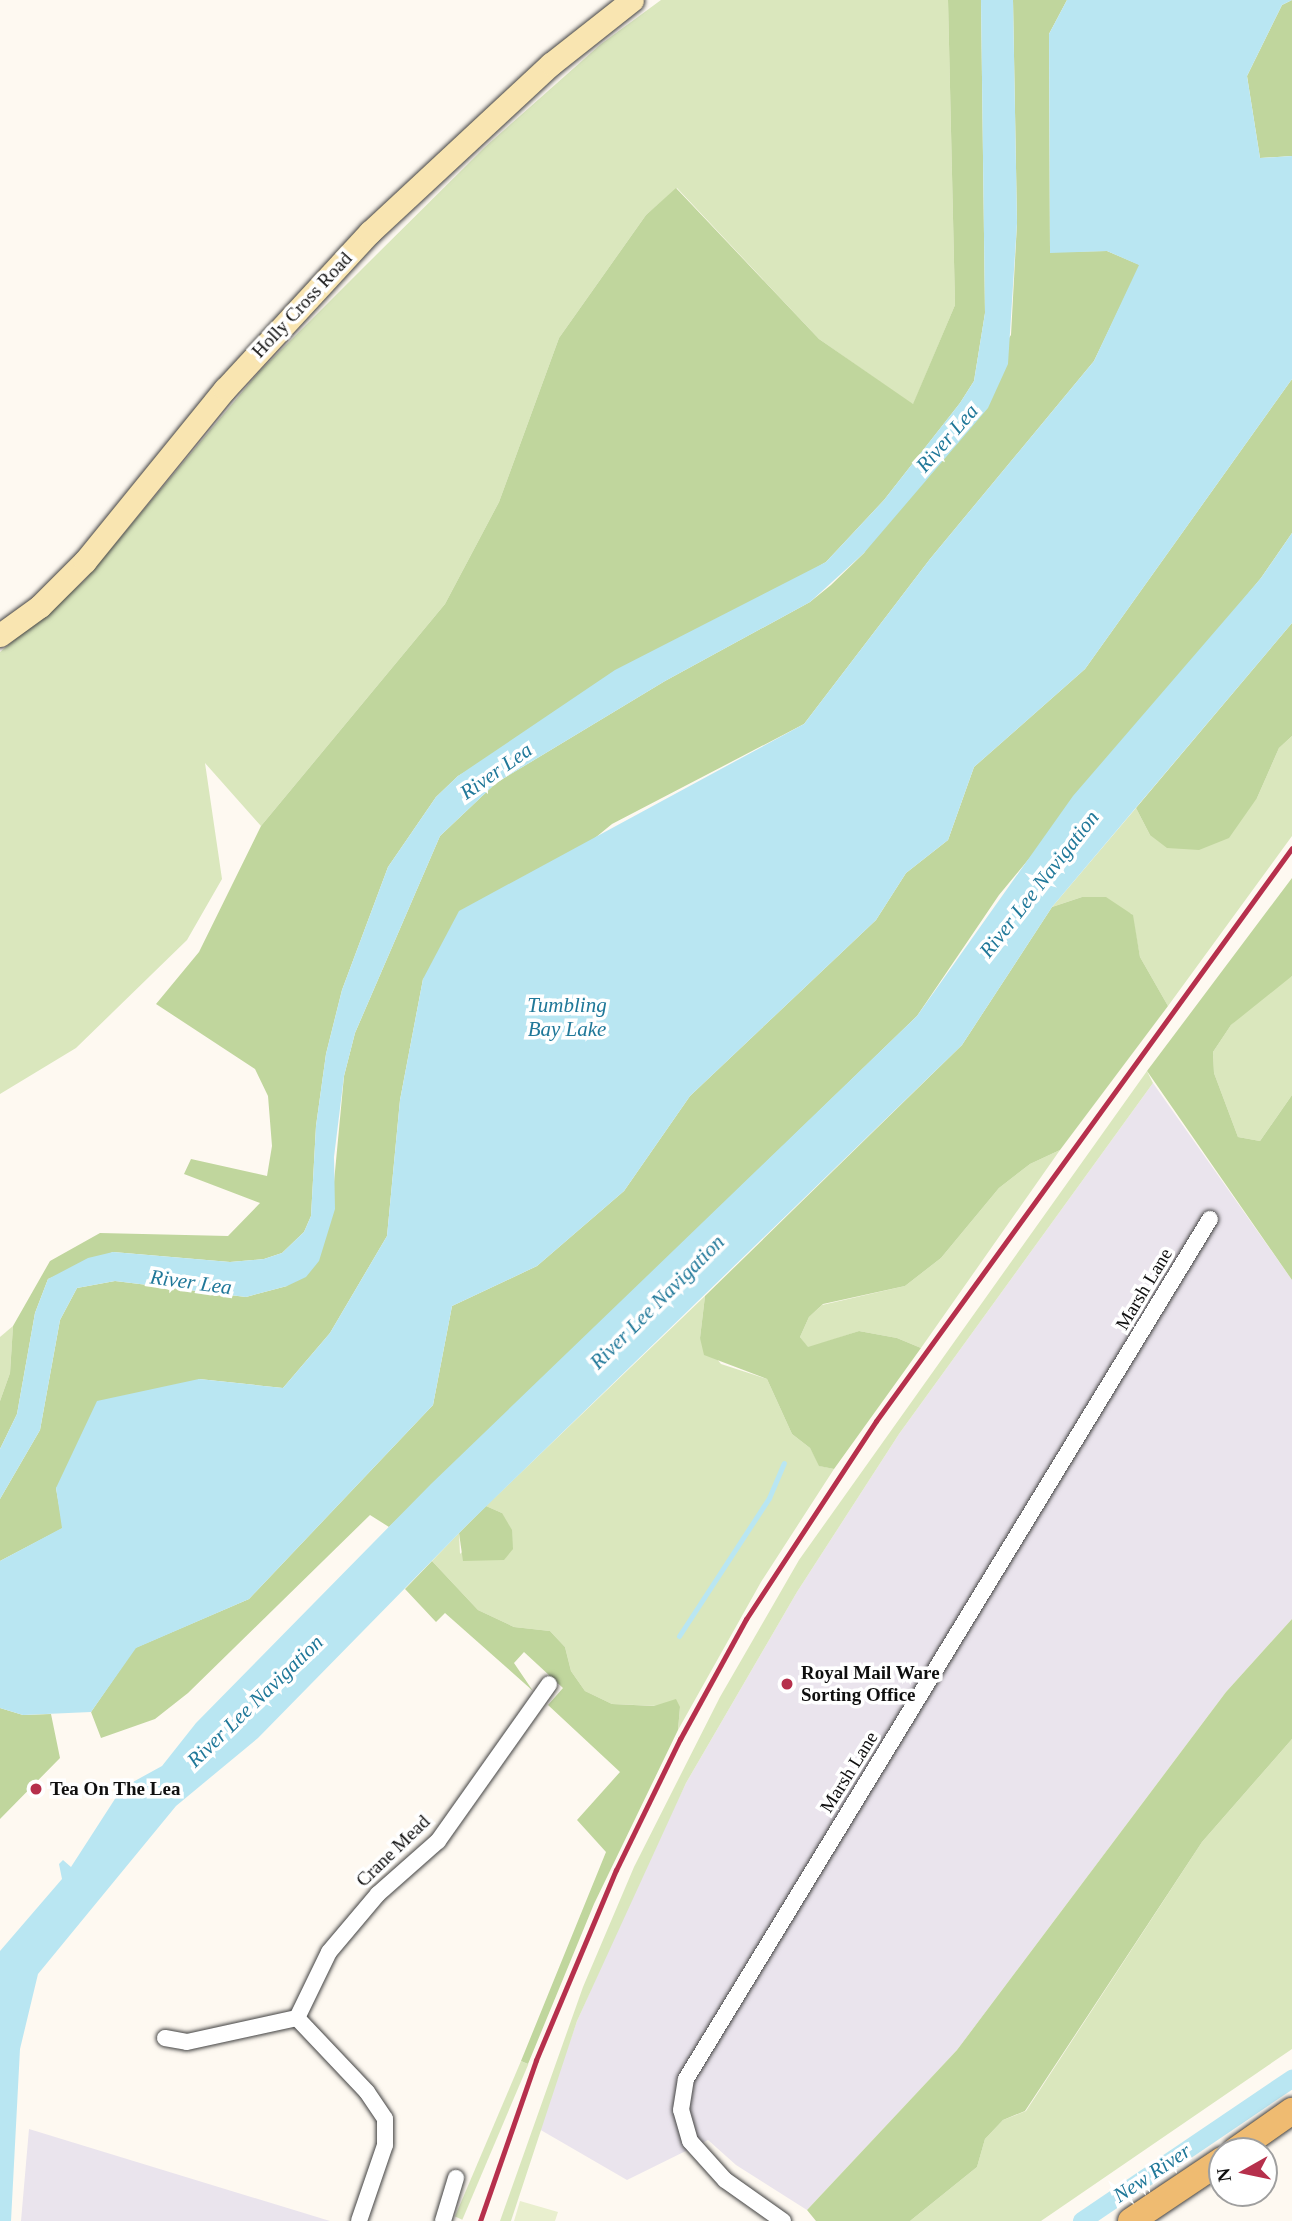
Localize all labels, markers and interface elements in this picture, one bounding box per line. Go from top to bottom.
street label: Holly Cross Road [247,247,357,363]
water label: River Lea [911,399,983,477]
water label: River Lea [455,737,537,805]
water label: River Lee Navigation [974,805,1104,963]
water label: Tumbling Bay Lake [527,992,607,1042]
water label: River Lee Navigation [585,1230,729,1374]
street label: Marsh Lane [1111,1244,1177,1334]
water label: River Lea [149,1264,233,1300]
water label: River Lee Navigation [182,1630,328,1772]
place label: Royal Mail Ware Sorting Office [801,1662,940,1706]
marker: Royal Mail Ware Sorting Office [779,1676,795,1692]
street label: Marsh Lane [815,1727,883,1817]
place label: Tea On The Lea [50,1778,181,1800]
marker: Tea On The Lea [28,1781,44,1797]
street label: Crane Mead [351,1810,435,1892]
north arrow [1208,2137,1278,2207]
water label: New River [1108,2138,1196,2208]
text: N [1212,2167,1235,2183]

